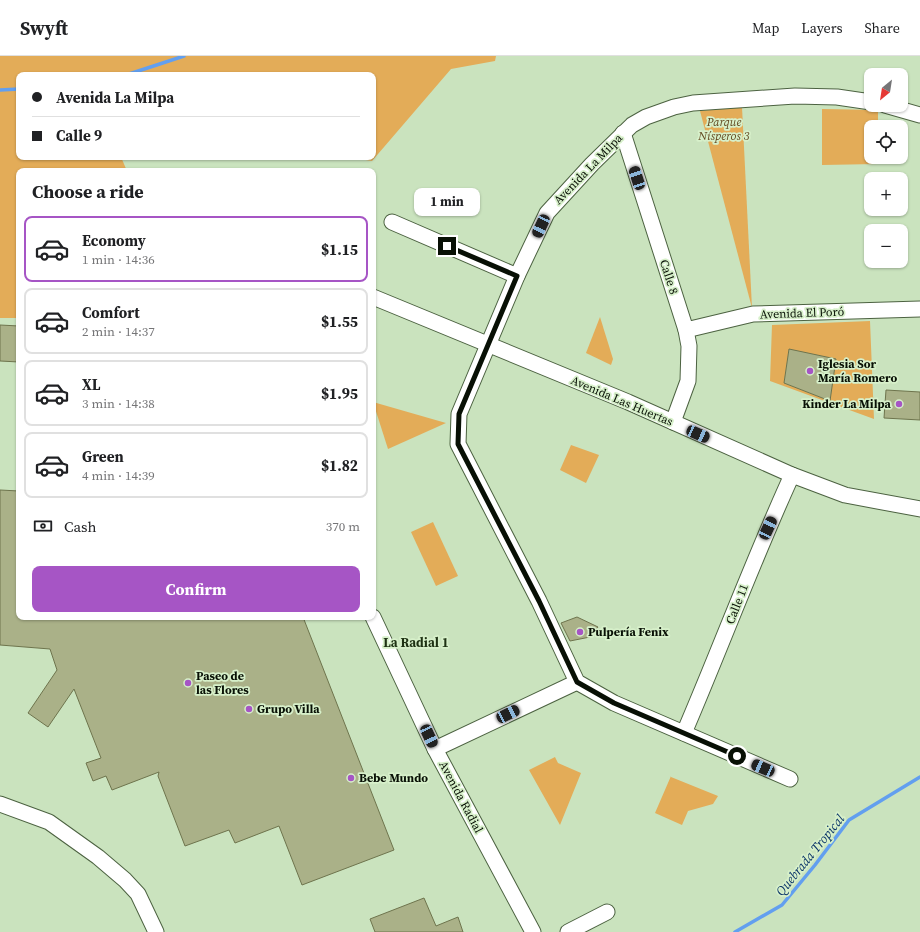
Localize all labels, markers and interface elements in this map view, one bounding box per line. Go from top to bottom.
text: Swyft [20,15,68,41]
text: Map [752,18,779,38]
text: Layers [801,18,843,38]
text: Share [865,18,900,38]
north arrow [864,68,908,112]
map controls [864,68,908,268]
text: Avenida La Milpa [56,87,174,108]
park label: Parque Nísperos 3 [697,114,750,144]
button: locate [864,120,908,164]
text: Calle 9 [56,125,102,146]
street label: Avenida La Milpa [550,130,627,208]
car [628,165,646,191]
button: + [864,172,908,216]
text: Choose a ride [32,179,144,204]
callout: 1 min [414,188,480,216]
text: 1 min [430,193,464,210]
car [530,213,552,239]
button: − [864,224,908,268]
text: Economy [82,230,146,251]
icon: car [34,231,70,267]
route end [438,237,456,255]
text: $1.15 [321,239,358,260]
text: 1 min · 14:36 [82,251,155,268]
street label: Calle 8 [656,258,682,296]
text: Comfort [82,302,140,323]
icon: car [34,303,70,339]
street label: Avenida El Poró [760,304,845,322]
text: $1.55 [321,311,358,332]
text: 2 min · 14:37 [82,323,155,340]
place label: Iglesia Sor María Romero [818,356,897,386]
marker: Iglesia Sor María Romero [805,366,815,376]
street label: Avenida Las Huertas [568,372,676,430]
text: XL [82,374,101,395]
icon: car [34,375,70,411]
text: $1.95 [321,383,358,404]
text: 3 min · 14:38 [82,395,155,412]
place label: Kinder La Milpa [802,396,892,412]
marker: Kinder La Milpa [894,399,904,409]
car [685,424,711,444]
text: Green [82,446,124,467]
icon: car [34,447,70,483]
text: $1.82 [321,455,358,476]
text: 4 min · 14:39 [82,467,155,484]
icon: cash [32,515,54,537]
car [757,515,779,541]
text: Cash [64,516,96,537]
text: 370 m [326,518,360,535]
button: Confirm [32,566,360,612]
street label: Calle 11 [722,582,752,626]
place label: Pulpería Fenix [588,624,669,640]
marker: Pulpería Fenix [575,627,585,637]
district label: La Radial 1 [383,634,449,651]
place label: Paseo de las Flores [196,668,249,698]
marker: Paseo de las Flores [183,678,193,688]
place label: Grupo Villa [257,701,320,717]
car [495,703,521,725]
marker: Grupo Villa [244,704,254,714]
car [418,723,440,749]
route start [728,747,746,765]
street label: Avenida Radial [435,758,487,836]
car [750,758,776,778]
place label: Bebe Mundo [359,770,428,786]
marker: Bebe Mundo [346,773,356,783]
water label: Quebrada Tropical [772,810,848,899]

